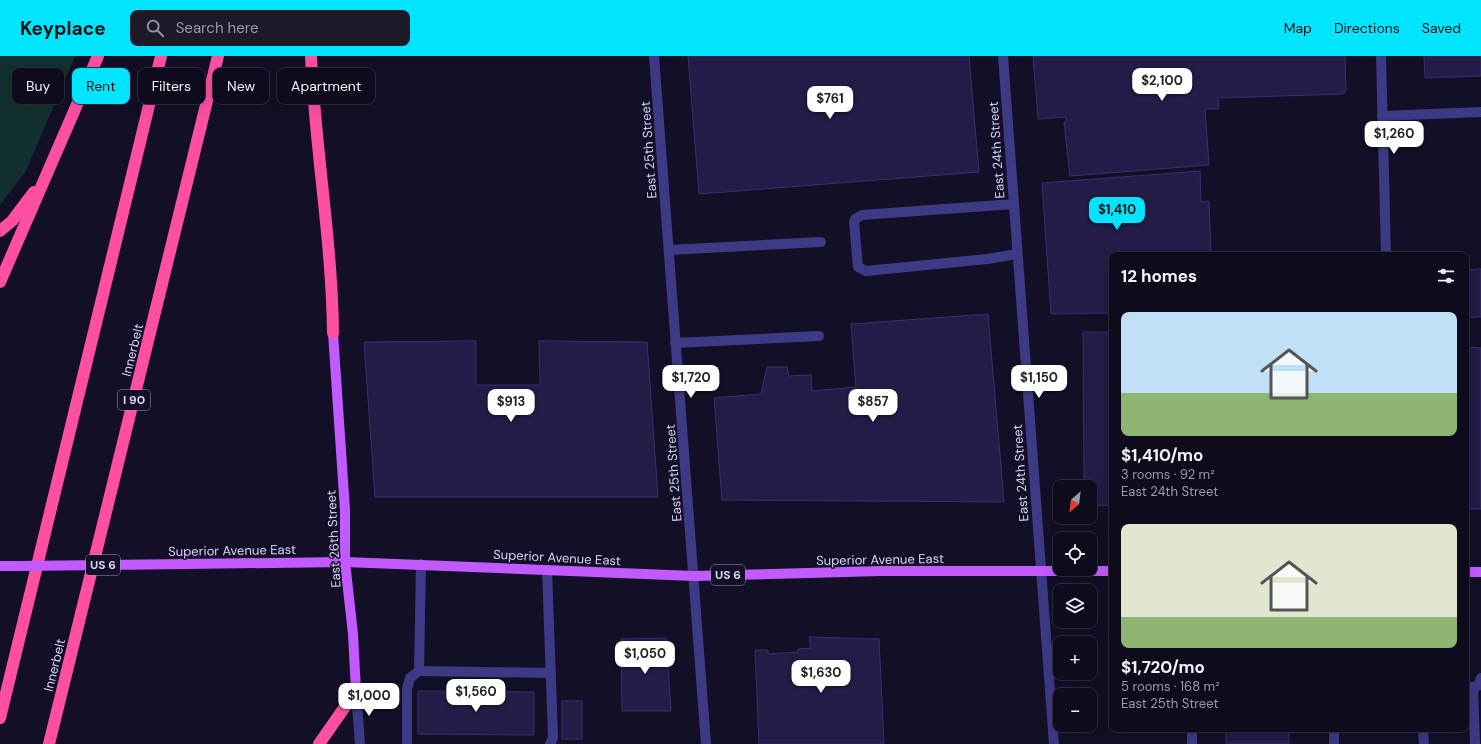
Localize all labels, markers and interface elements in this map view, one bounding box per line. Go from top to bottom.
search box [130,10,410,46]
text: Keyplace [20,16,106,41]
icon: search [144,17,166,39]
text: Search here [176,18,258,38]
text: Map [1284,19,1312,37]
text: Directions [1334,19,1400,37]
text: Saved [1422,19,1461,37]
chip: Buy [12,68,64,104]
chip: Rent [72,68,130,104]
chip: Filters [138,68,205,104]
chip: New [213,68,269,104]
chip: Apartment [277,68,375,104]
pin: $2,100 [1129,68,1195,102]
text: $2,100 [1141,72,1183,89]
pin: $761 [806,86,854,120]
text: $761 [816,90,844,107]
street label: East 25th Street [637,101,660,199]
street label: East 24th Street [985,101,1008,199]
pin: $1,260 [1361,121,1427,155]
text: $1,260 [1374,125,1414,142]
pin: $1,410 [1084,197,1150,231]
text: $1,410 [1098,201,1136,218]
text: 12 homes [1121,265,1197,287]
icon: filters [1435,265,1457,287]
street label: Innerbelt [118,322,147,378]
icon: home [1253,338,1325,410]
pin: $1,720 [658,365,724,399]
pin: $1,150 [1006,365,1072,399]
text: $1,720 [671,369,711,386]
text: $1,150 [1020,369,1058,386]
pin: $913 [487,389,535,423]
pin: $857 [849,389,897,423]
road number: I 90 [118,390,150,410]
text: $913 [497,393,525,410]
text: $857 [857,393,889,410]
street label: East 25th Street [662,424,685,522]
street label: East 24th Street [1009,424,1032,522]
text: $1,410/mo [1121,444,1203,466]
text: 3 rooms · 92 m² [1121,466,1214,483]
north arrow [1053,480,1097,524]
map controls [1053,480,1097,732]
text: East 24th Street [1121,483,1218,500]
street label: East 26th Street [322,490,345,588]
button: locate [1053,532,1097,576]
street label: Superior Avenue East [168,541,296,560]
street label: Superior Avenue East [493,546,621,569]
street label: Superior Avenue East [816,550,944,569]
icon: home [1253,550,1325,622]
road number: US 6 [86,555,120,575]
road number: US 6 [711,565,745,585]
button: layers [1053,584,1097,628]
button: + [1053,636,1097,680]
street label: Innerbelt [40,637,69,693]
pin: $1,050 [612,641,678,675]
text: $1,050 [624,645,666,662]
text: $1,720/mo [1121,656,1205,678]
pin: $1,630 [788,660,854,694]
text: $1,630 [800,664,842,681]
text: 5 rooms · 168 m² [1121,678,1219,695]
pin: $1,560 [443,679,509,713]
pin: $1,000 [336,683,402,717]
text: $1,560 [455,683,497,700]
text: $1,000 [347,687,391,704]
button: − [1053,688,1097,732]
text: East 25th Street [1121,695,1219,712]

